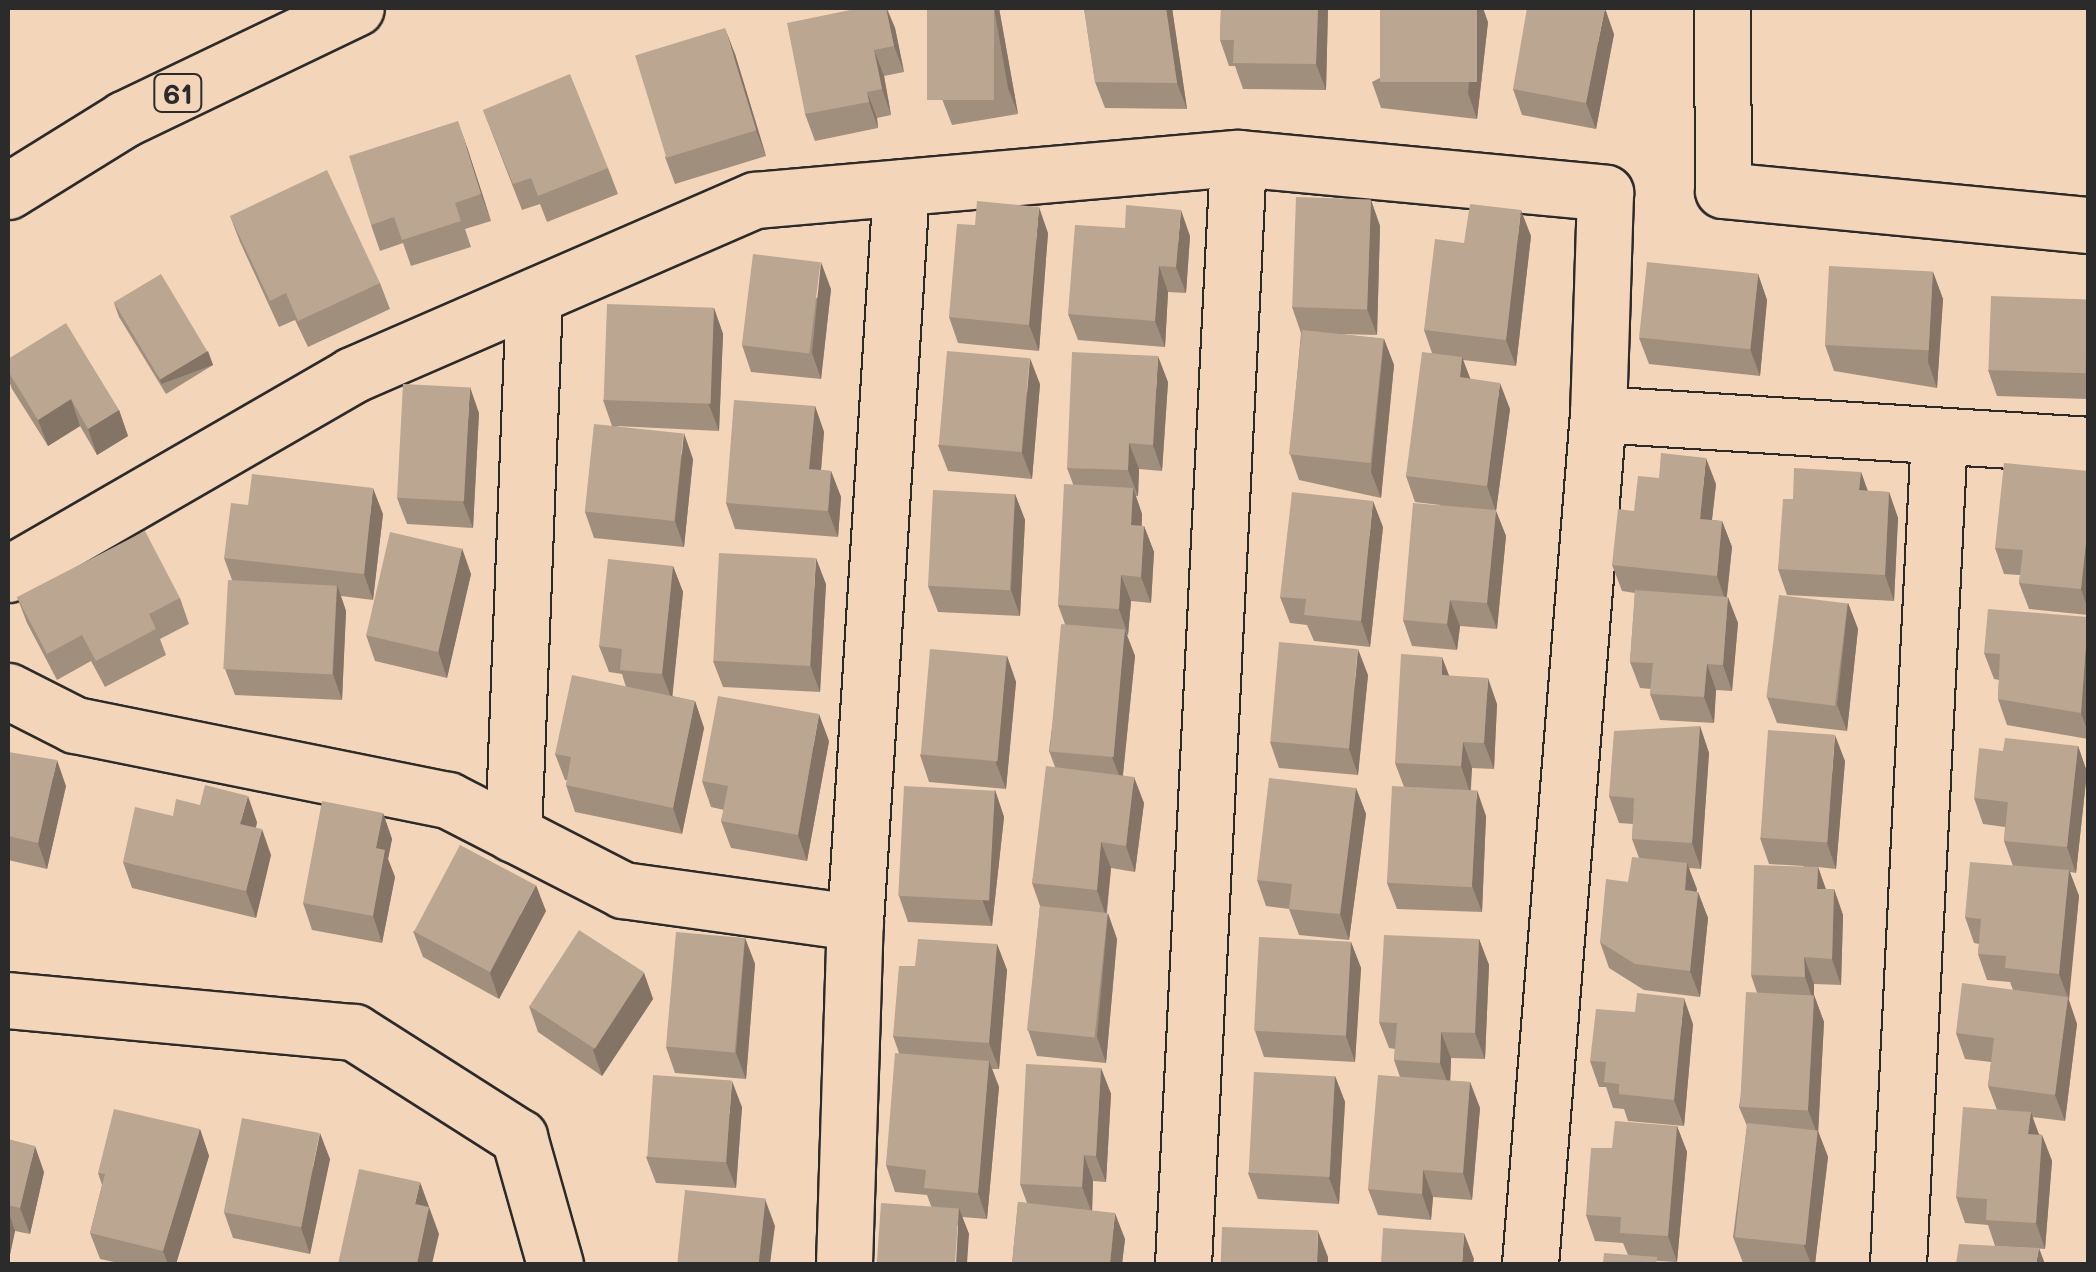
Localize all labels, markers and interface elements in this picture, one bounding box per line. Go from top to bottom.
road number: 61 [153,70,203,116]

